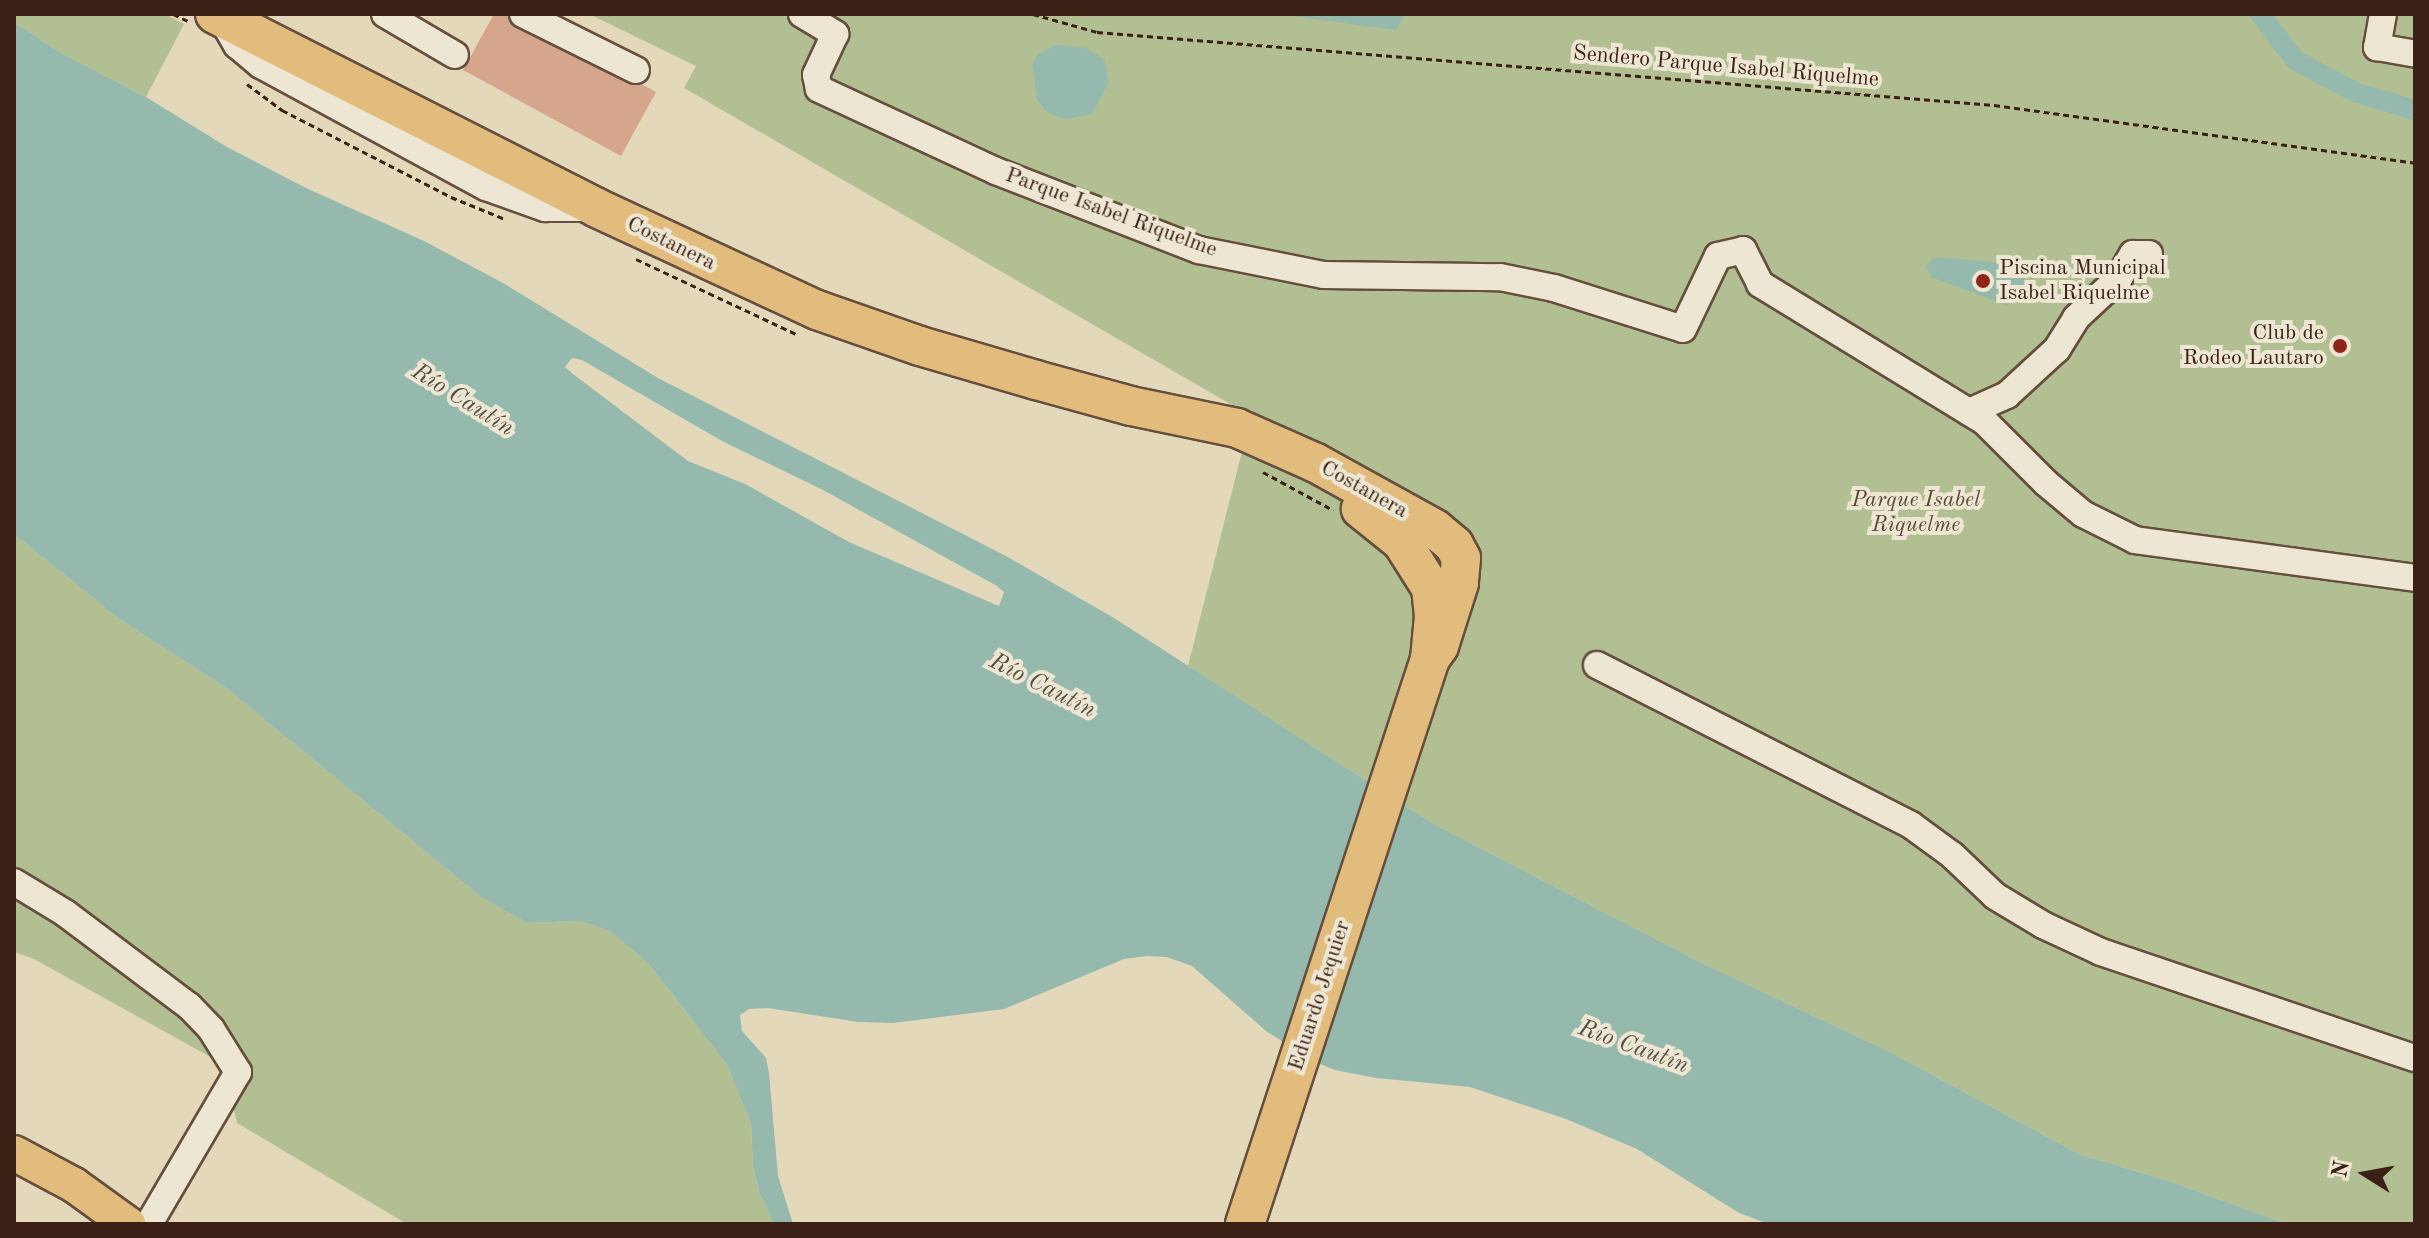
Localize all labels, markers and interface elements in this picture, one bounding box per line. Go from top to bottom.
street label: Sendero Parque Isabel Riquelme [1572,40,1880,94]
street label: Parque Isabel Riquelme [1001,162,1221,264]
street label: Costanera [622,211,720,277]
place label: Piscina Municipal Isabel Riquelme [1999,255,2166,306]
marker: Piscina Municipal Isabel Riquelme [1974,272,1992,290]
place label: Club de Rodeo Lautaro [2183,320,2324,372]
marker: Club de Rodeo Lautaro [2331,337,2349,355]
water label: Río Cautín [406,358,518,444]
street label: Costanera [1316,455,1412,525]
park label: Parque Isabel Riquelme [1852,487,1980,538]
water label: Río Cautín [984,648,1100,726]
street label: Eduardo Jequier [1283,917,1357,1075]
water label: Río Cautín [1574,1015,1692,1081]
north arrow [2325,1134,2405,1214]
text: N [2329,1159,2354,1180]

